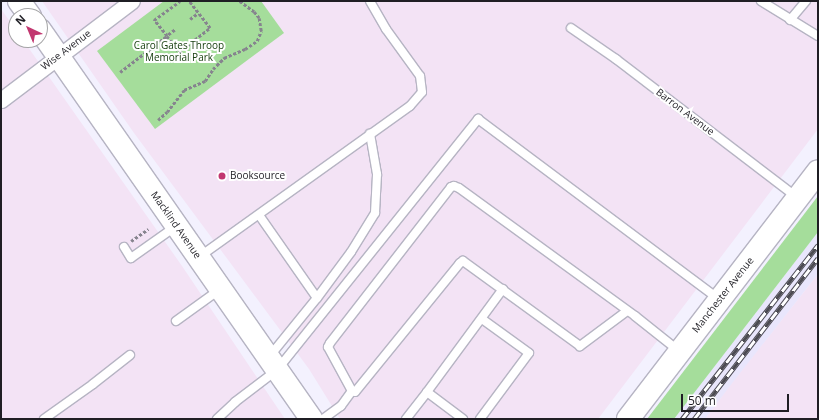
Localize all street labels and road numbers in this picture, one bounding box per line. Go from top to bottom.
street label: Wise Avenue [39,27,93,73]
street label: Barron Avenue [654,86,716,138]
street label: Macklind Avenue [148,189,204,261]
street label: Manchester Avenue [690,255,756,335]

